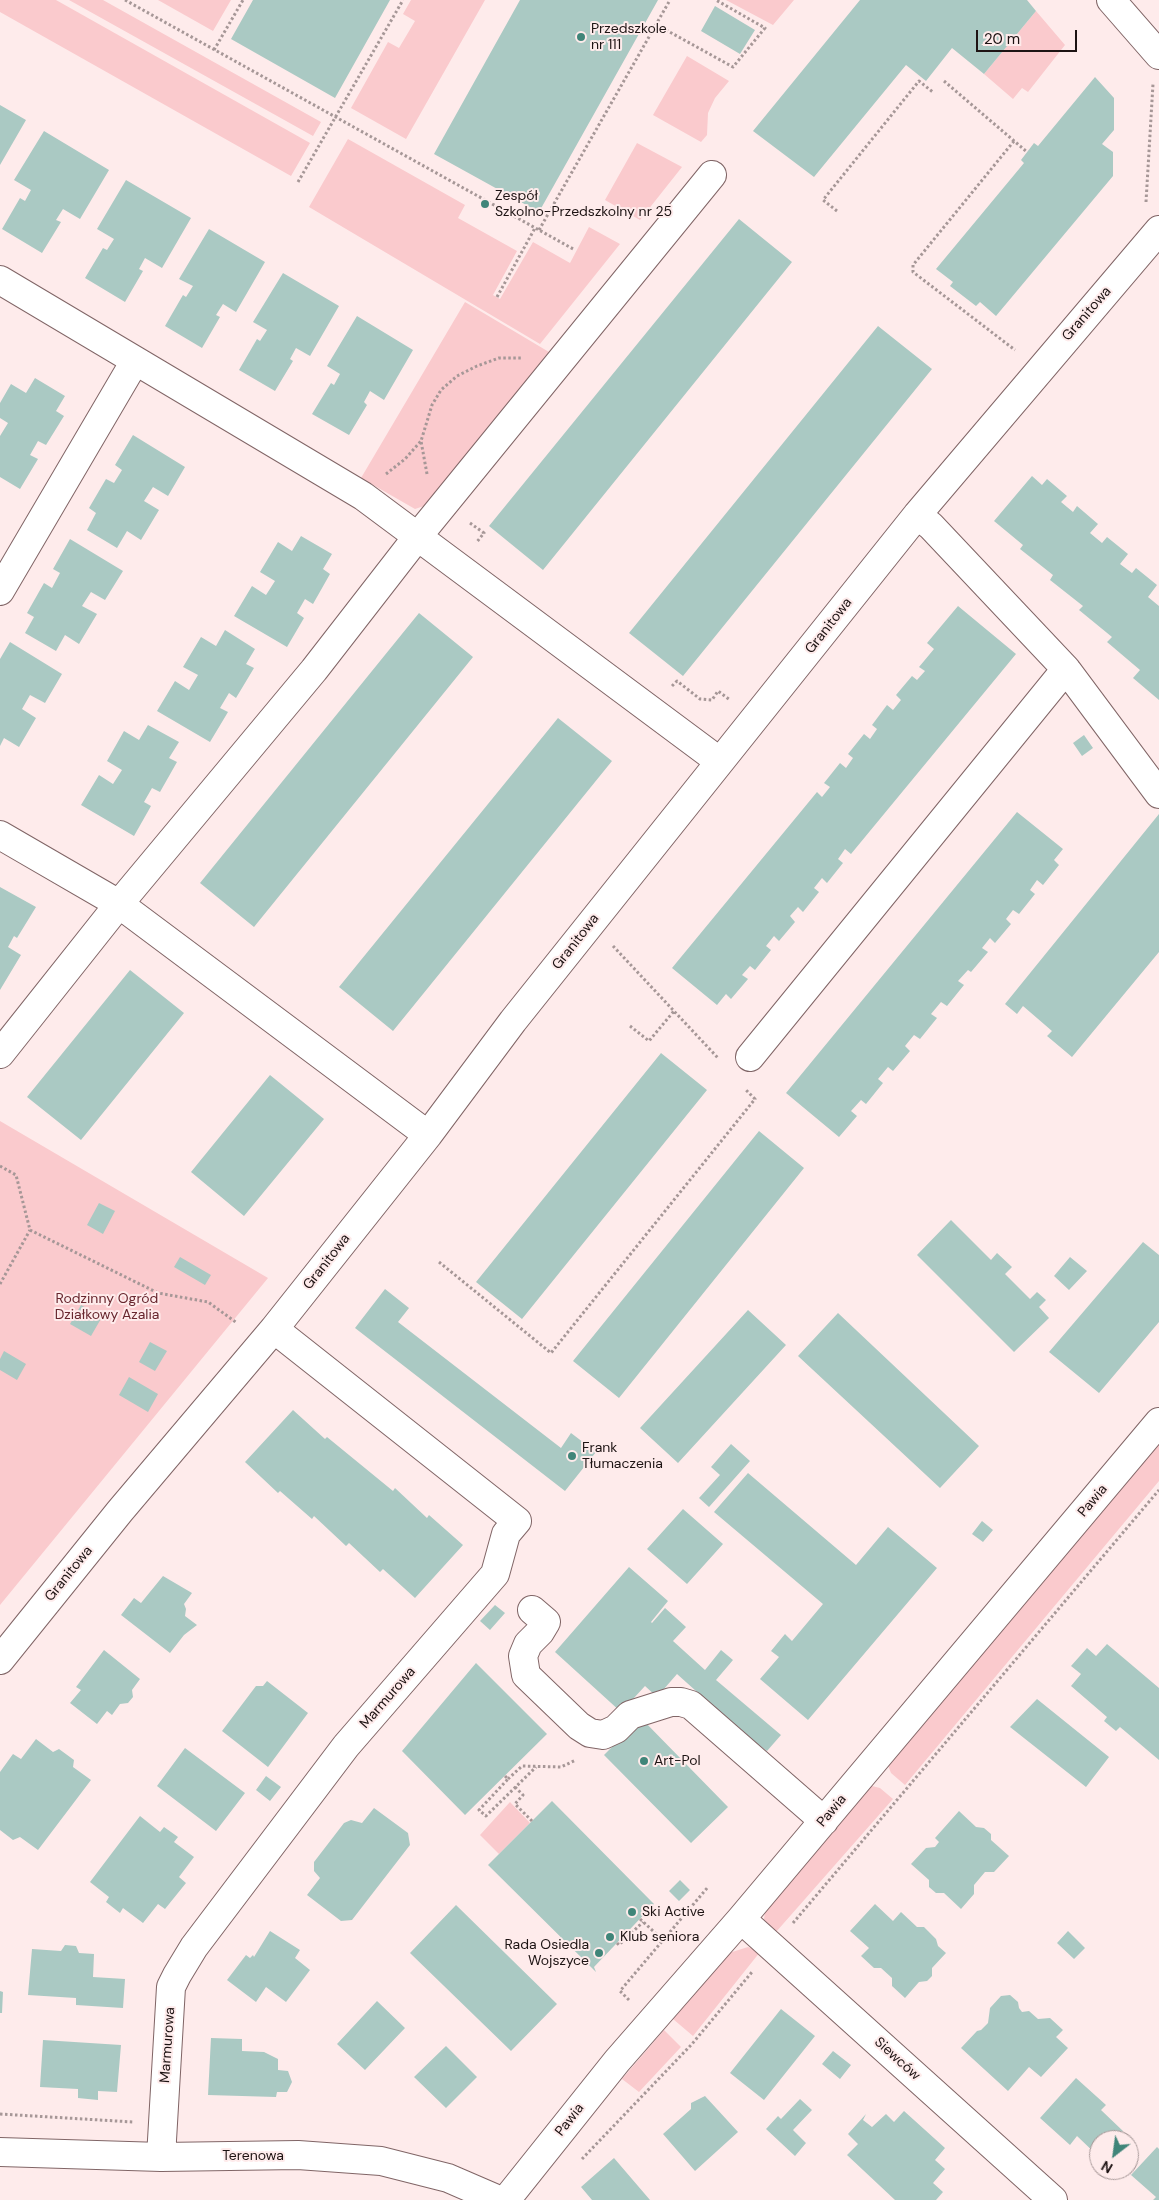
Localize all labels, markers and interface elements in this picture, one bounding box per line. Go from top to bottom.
scale bar [979,20,1080,52]
place label: Przedszkole nr 111 [591,21,667,54]
text: 20 m [984,29,1020,49]
marker: Przedszkole nr 111 [575,31,587,43]
place label: Zespół Szkolno-Przedszkolny nr 25 [495,188,672,220]
marker: Zespół Szkolno-Przedszkolny nr 25 [479,198,491,210]
street label: Granitowa [1059,284,1115,344]
street label: Granitowa [802,595,856,657]
street label: Granitowa [549,911,603,973]
street label: Granitowa [300,1231,354,1293]
park label: Rodzinny Ogród Działkowy Azalia [55,1291,159,1324]
place label: Frank Tłumaczenia [582,1440,663,1472]
marker: Frank Tłumaczenia [566,1450,578,1462]
street label: Pawia [1075,1481,1111,1521]
street label: Granitowa [42,1543,96,1605]
street label: Marmurowa [357,1664,419,1732]
place label: Art-Pol [654,1753,701,1769]
marker: Art-Pol [638,1755,650,1767]
street label: Pawia [814,1791,850,1831]
place label: Ski Active [642,1904,705,1920]
marker: Ski Active [626,1906,638,1918]
place label: Klub seniora [620,1929,699,1945]
marker: Klub seniora [604,1931,616,1943]
place label: Rada Osiedla Wojszyce [504,1937,589,1970]
marker: Rada Osiedla Wojszyce [593,1947,605,1959]
street label: Marmurowa [157,2006,179,2084]
street label: Siewców [870,2034,924,2084]
street label: Pawia [552,2100,588,2140]
north arrow [1089,2130,1139,2180]
street label: Terenowa [222,2148,284,2164]
text: N [1098,2157,1116,2177]

